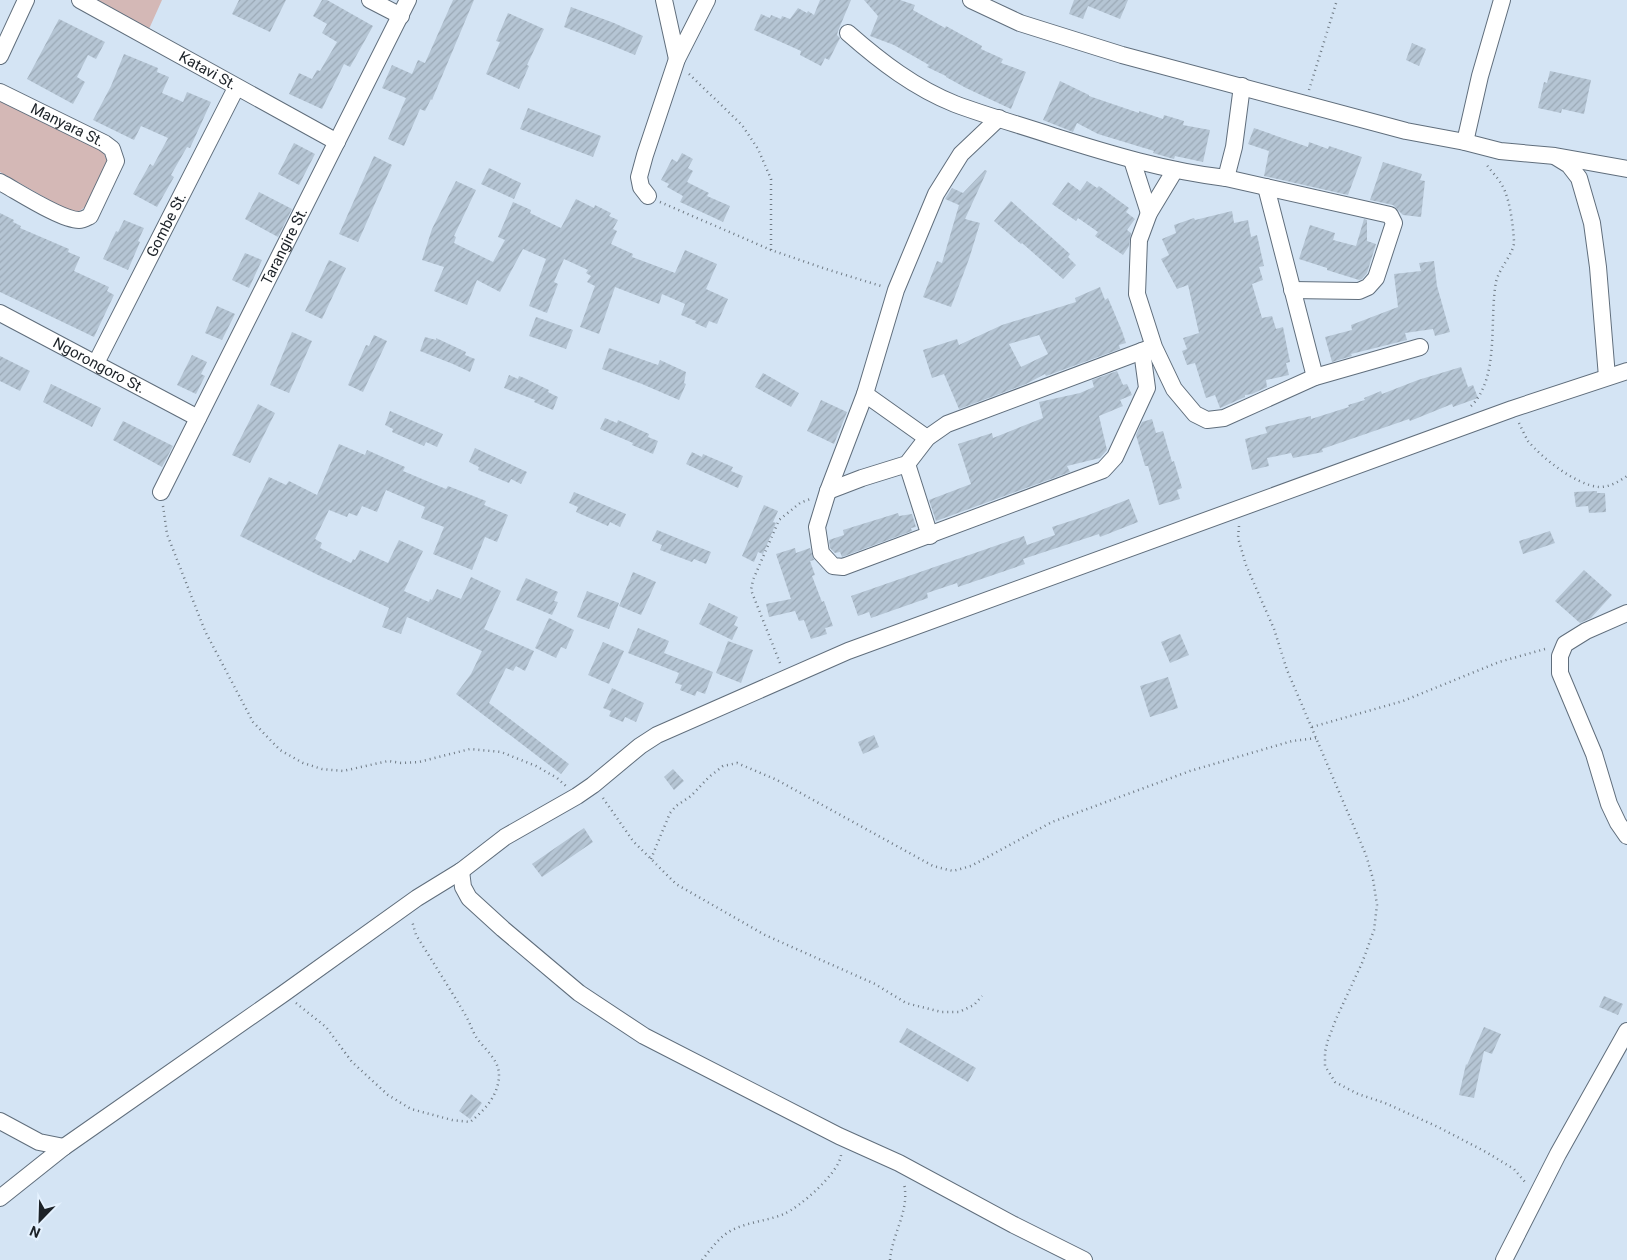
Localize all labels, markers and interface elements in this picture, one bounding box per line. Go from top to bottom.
street label: Katavi St. [176,47,240,94]
street label: Manyara St. [28,99,107,151]
street label: Gombe St. [142,190,190,260]
street label: Tarangire St. [257,205,311,288]
street label: Ngorongoro St. [50,334,148,397]
north arrow [15,1195,65,1245]
text: N [27,1223,43,1241]

